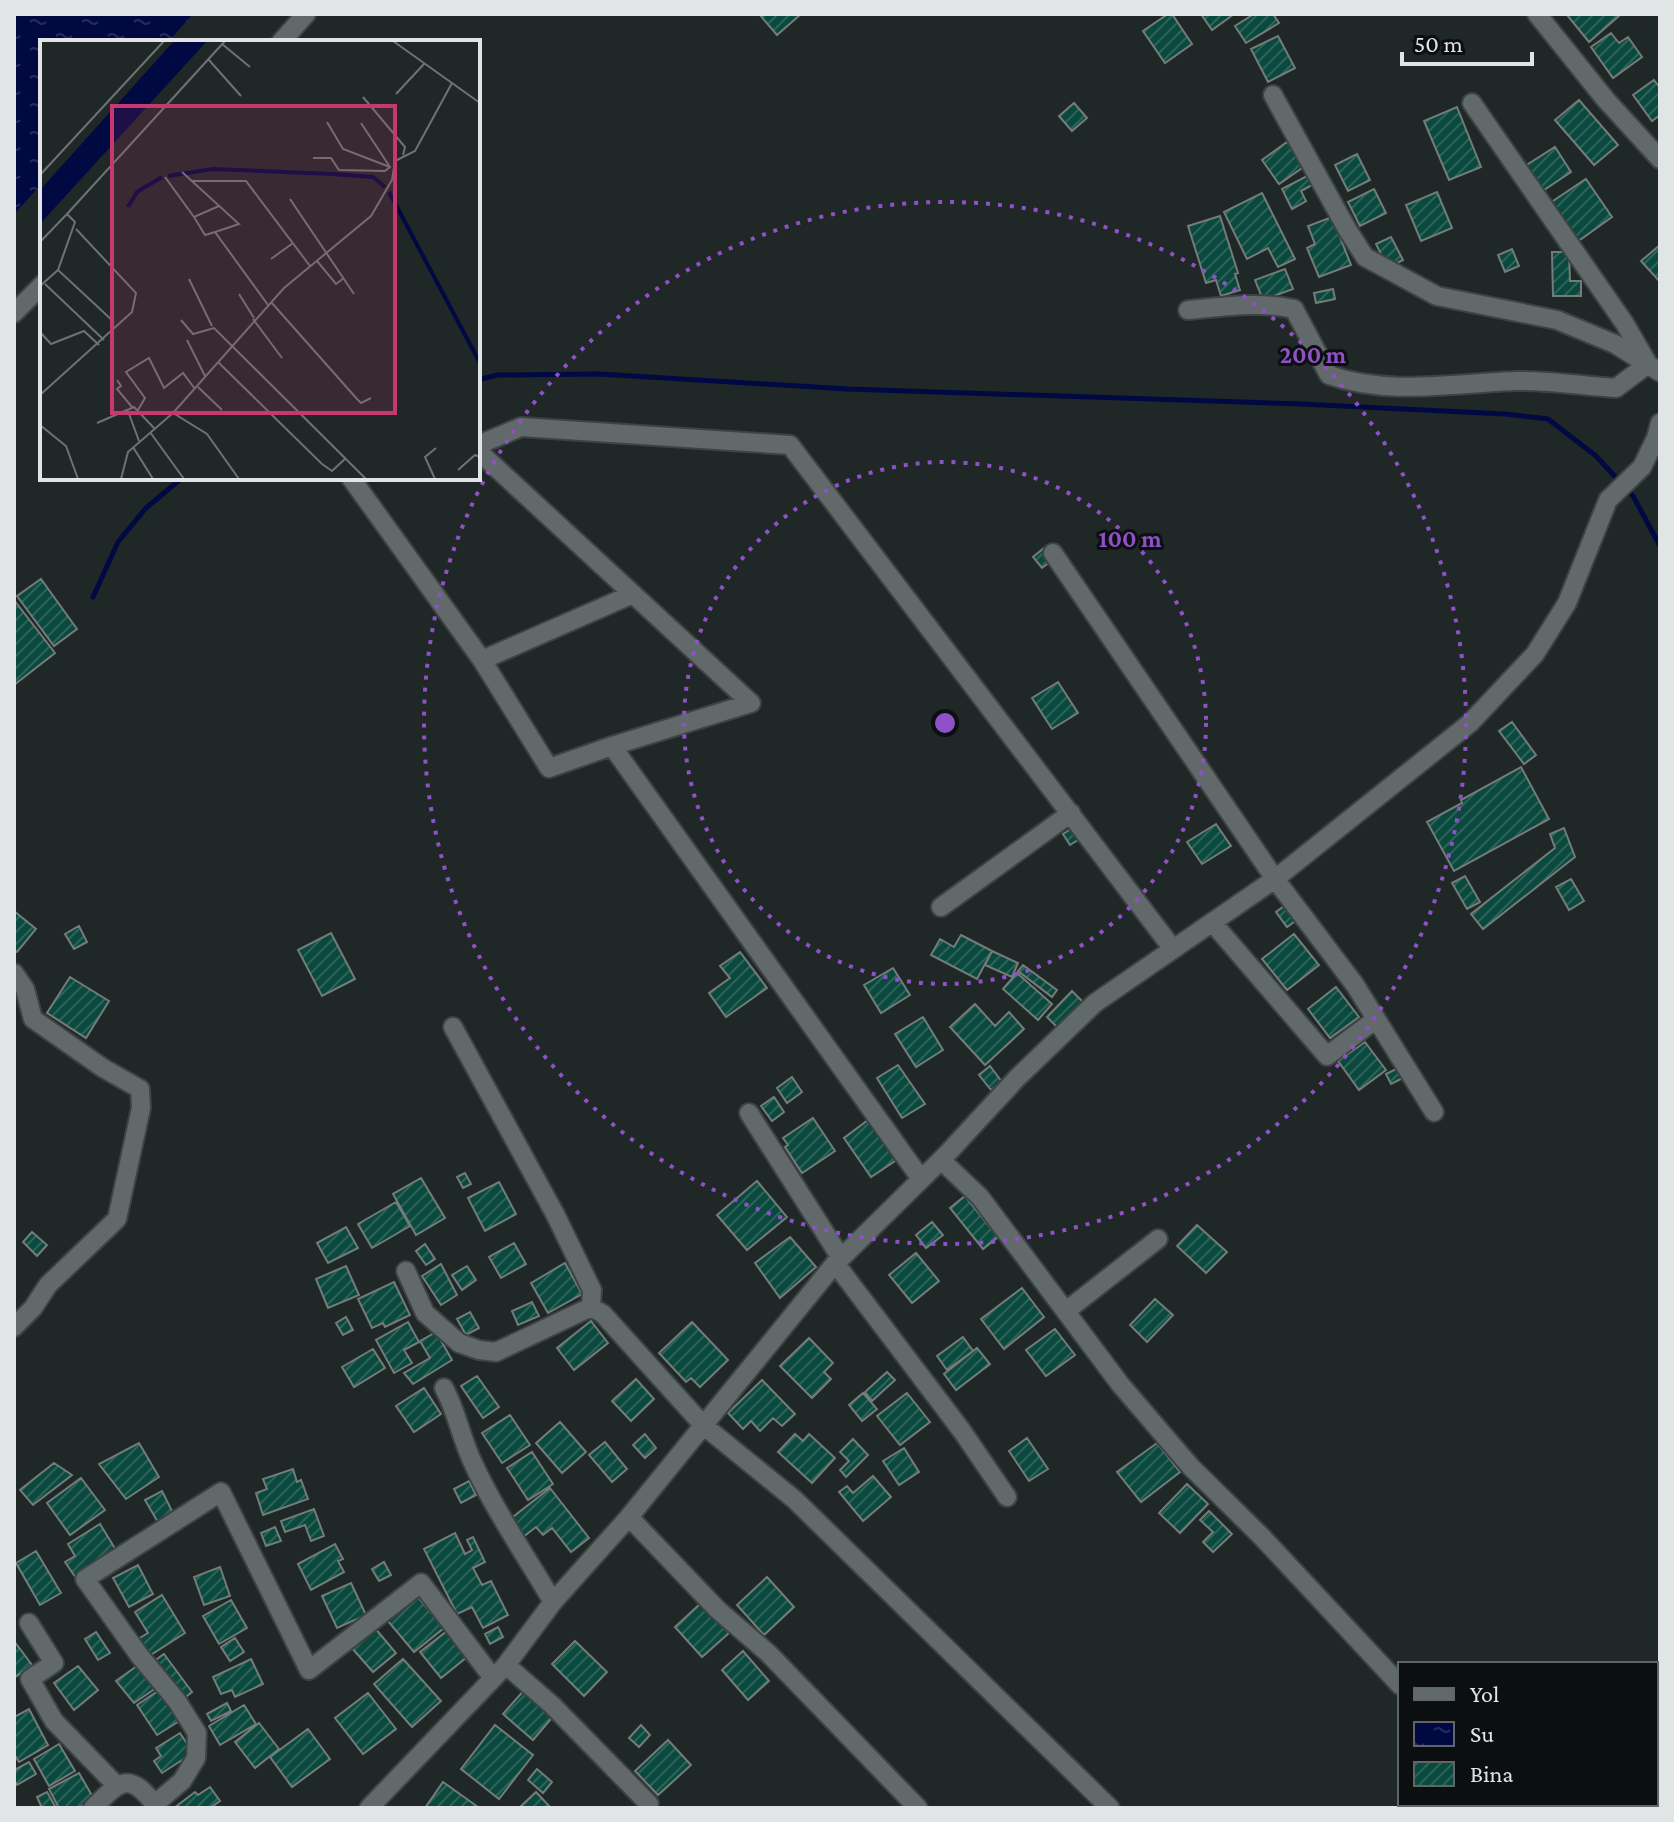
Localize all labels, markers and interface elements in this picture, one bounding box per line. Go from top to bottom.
scale bar [1402,16,1532,66]
text: 50 m [1414,30,1463,57]
inset map [40,40,480,480]
text: 200 m [1280,341,1347,368]
text: 100 m [1098,525,1162,552]
centre of rings [931,709,959,737]
legend [1398,1662,1658,1806]
text: Yol [1470,1680,1499,1707]
text: Su [1470,1720,1494,1747]
text: Bina [1470,1760,1513,1787]

